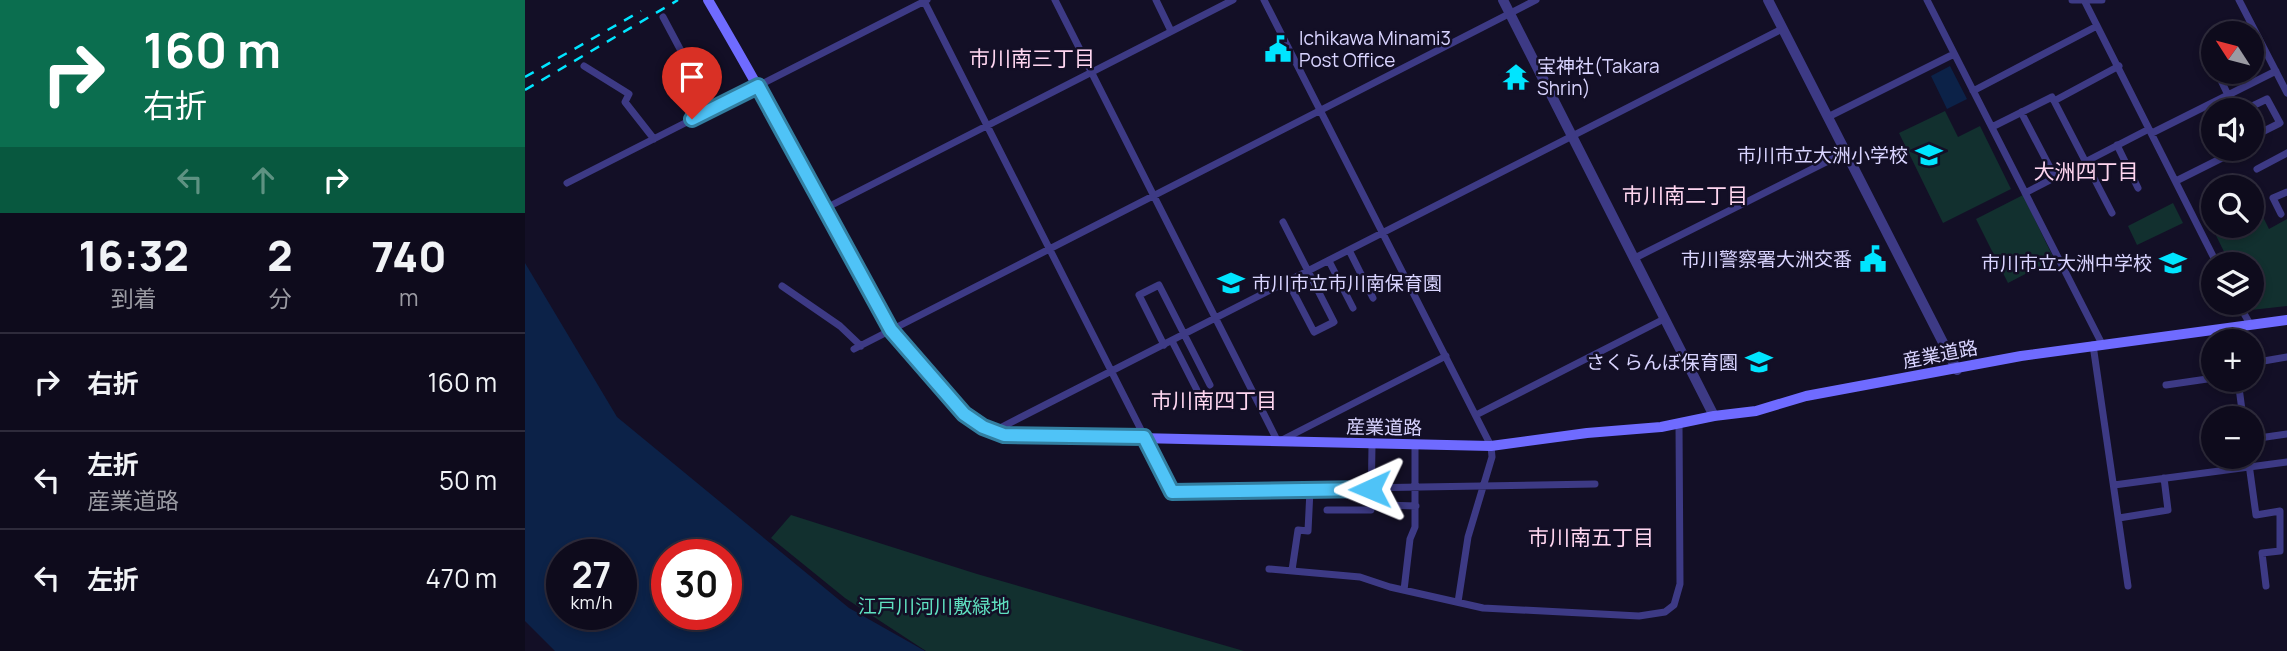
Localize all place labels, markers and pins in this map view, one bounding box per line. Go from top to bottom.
place label: Ichikawa Minami3 Post Office [1299,25,1451,73]
public building icon: Ichikawa Minami3 Post Office [1263,34,1293,64]
pin [662,47,722,119]
place label: 宝神社(Takara Shrin) [1537,53,1660,101]
temple icon: 宝神社(Takara Shrin) [1501,62,1531,92]
school or university icon: 市川市立大洲小学校 [1914,140,1944,170]
place label: 市川市立大洲小学校 [1737,142,1908,168]
public building icon: 市川警察署大洲交番 [1858,244,1888,274]
place label: 市川警察署大洲交番 [1681,246,1852,272]
school or university icon: 市川市立大洲中学校 [2158,248,2188,278]
place label: 市川市立大洲中学校 [1981,250,2152,276]
school or university icon: 市川市立市川南保育園 [1216,268,1246,298]
place label: 市川市立市川南保育園 [1252,270,1442,296]
school or university icon: さくらんぼ保育園 [1744,347,1774,377]
place label: さくらんぼ保育園 [1586,349,1738,375]

